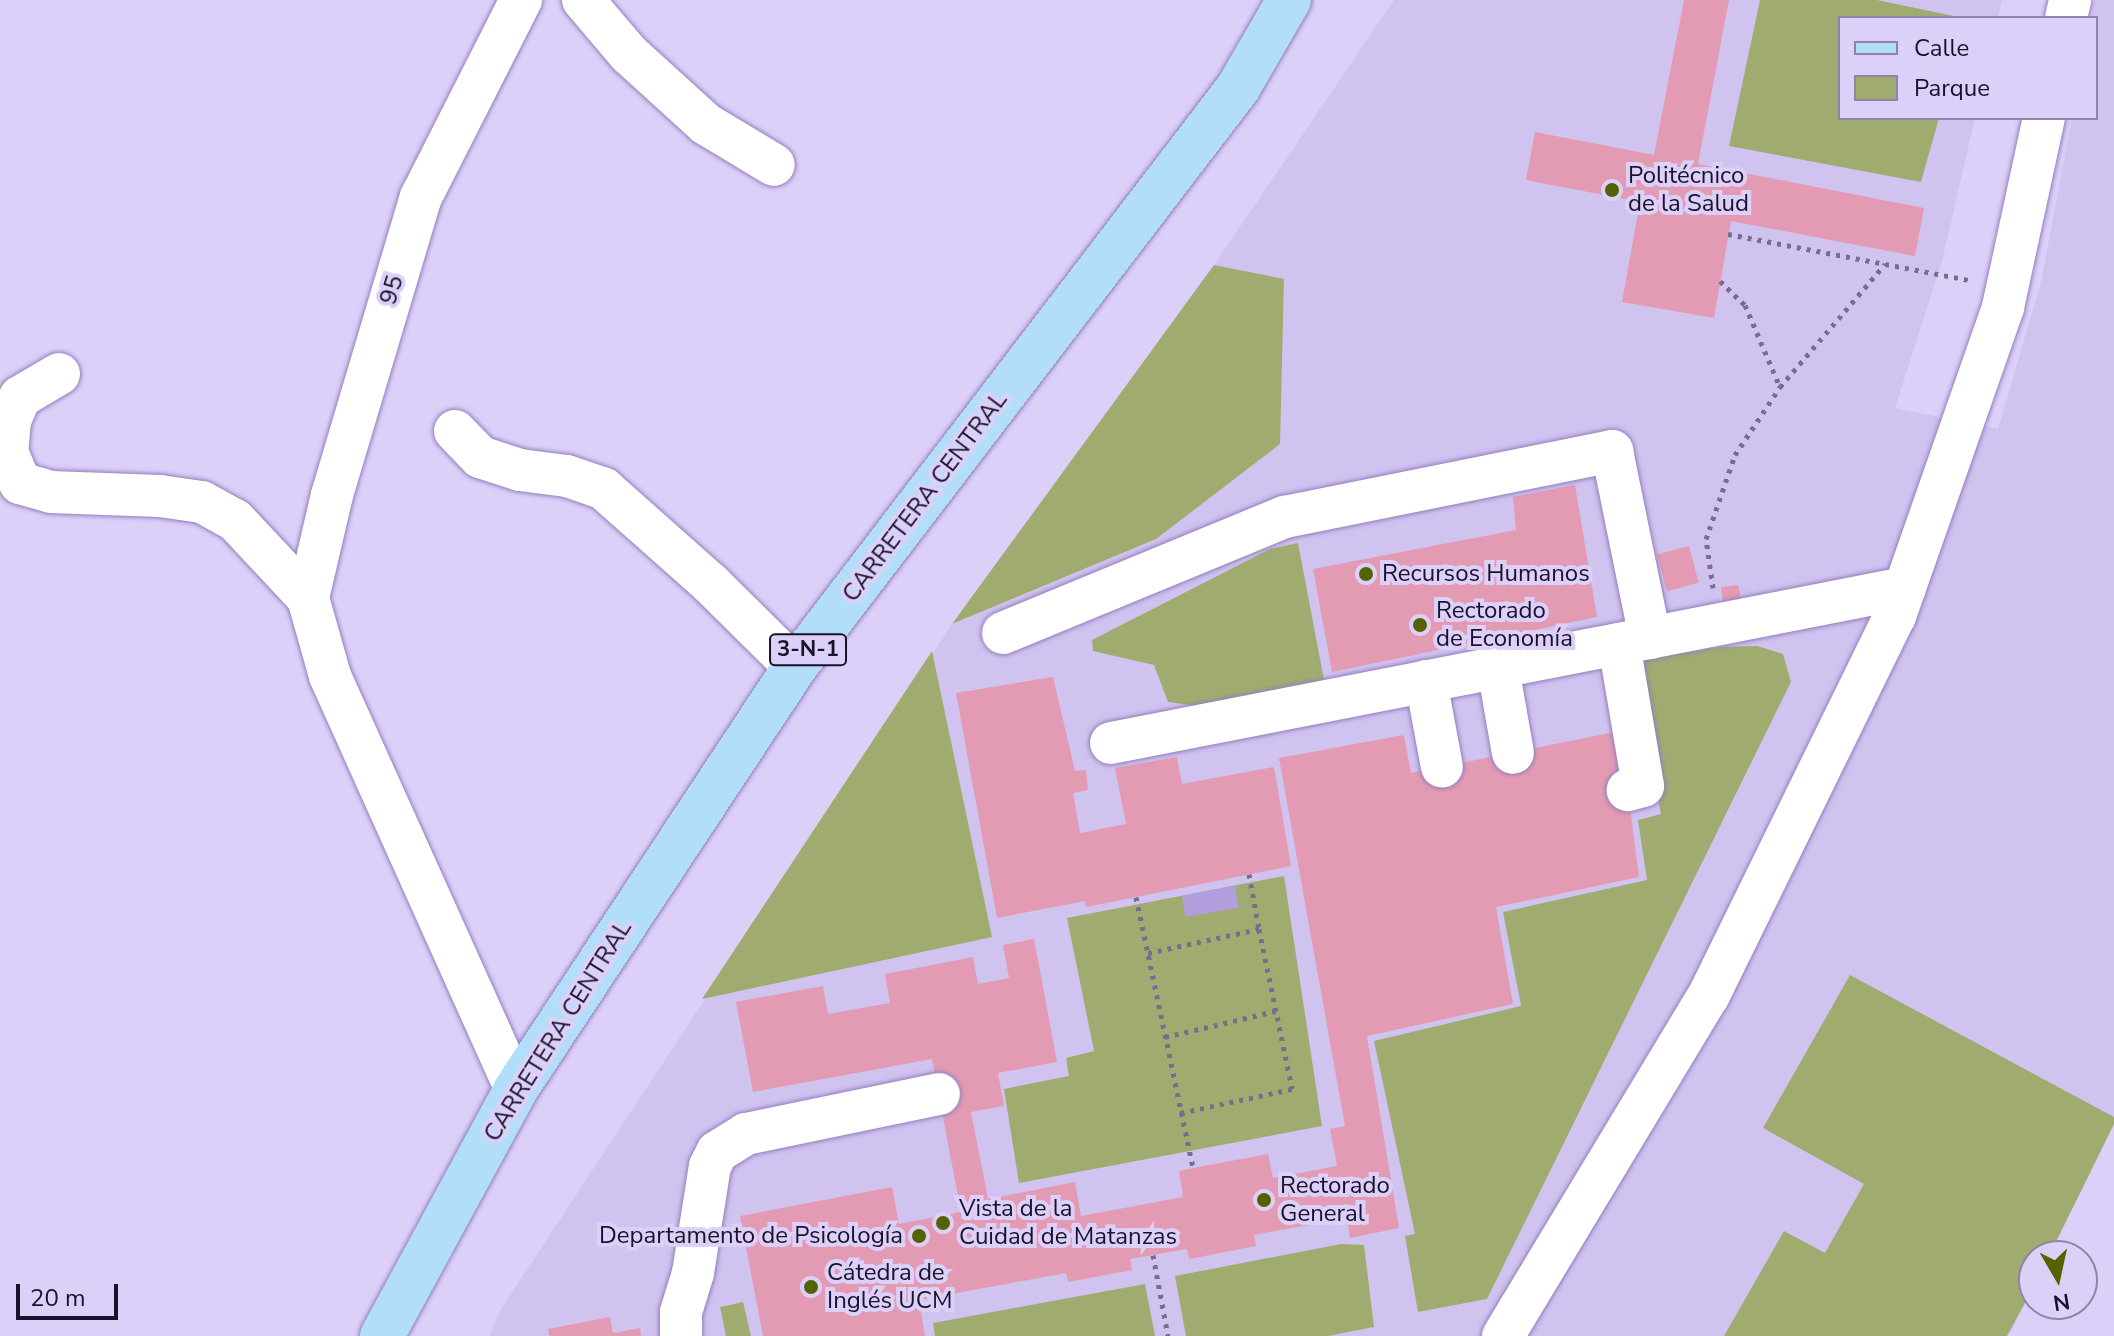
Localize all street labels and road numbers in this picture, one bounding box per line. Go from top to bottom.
street label: 95 [374,272,410,308]
street label: CARRETERA CENTRAL [837,386,1013,608]
road number: 3-N-1 [768,632,848,668]
street label: CARRETERA CENTRAL [478,915,638,1147]

